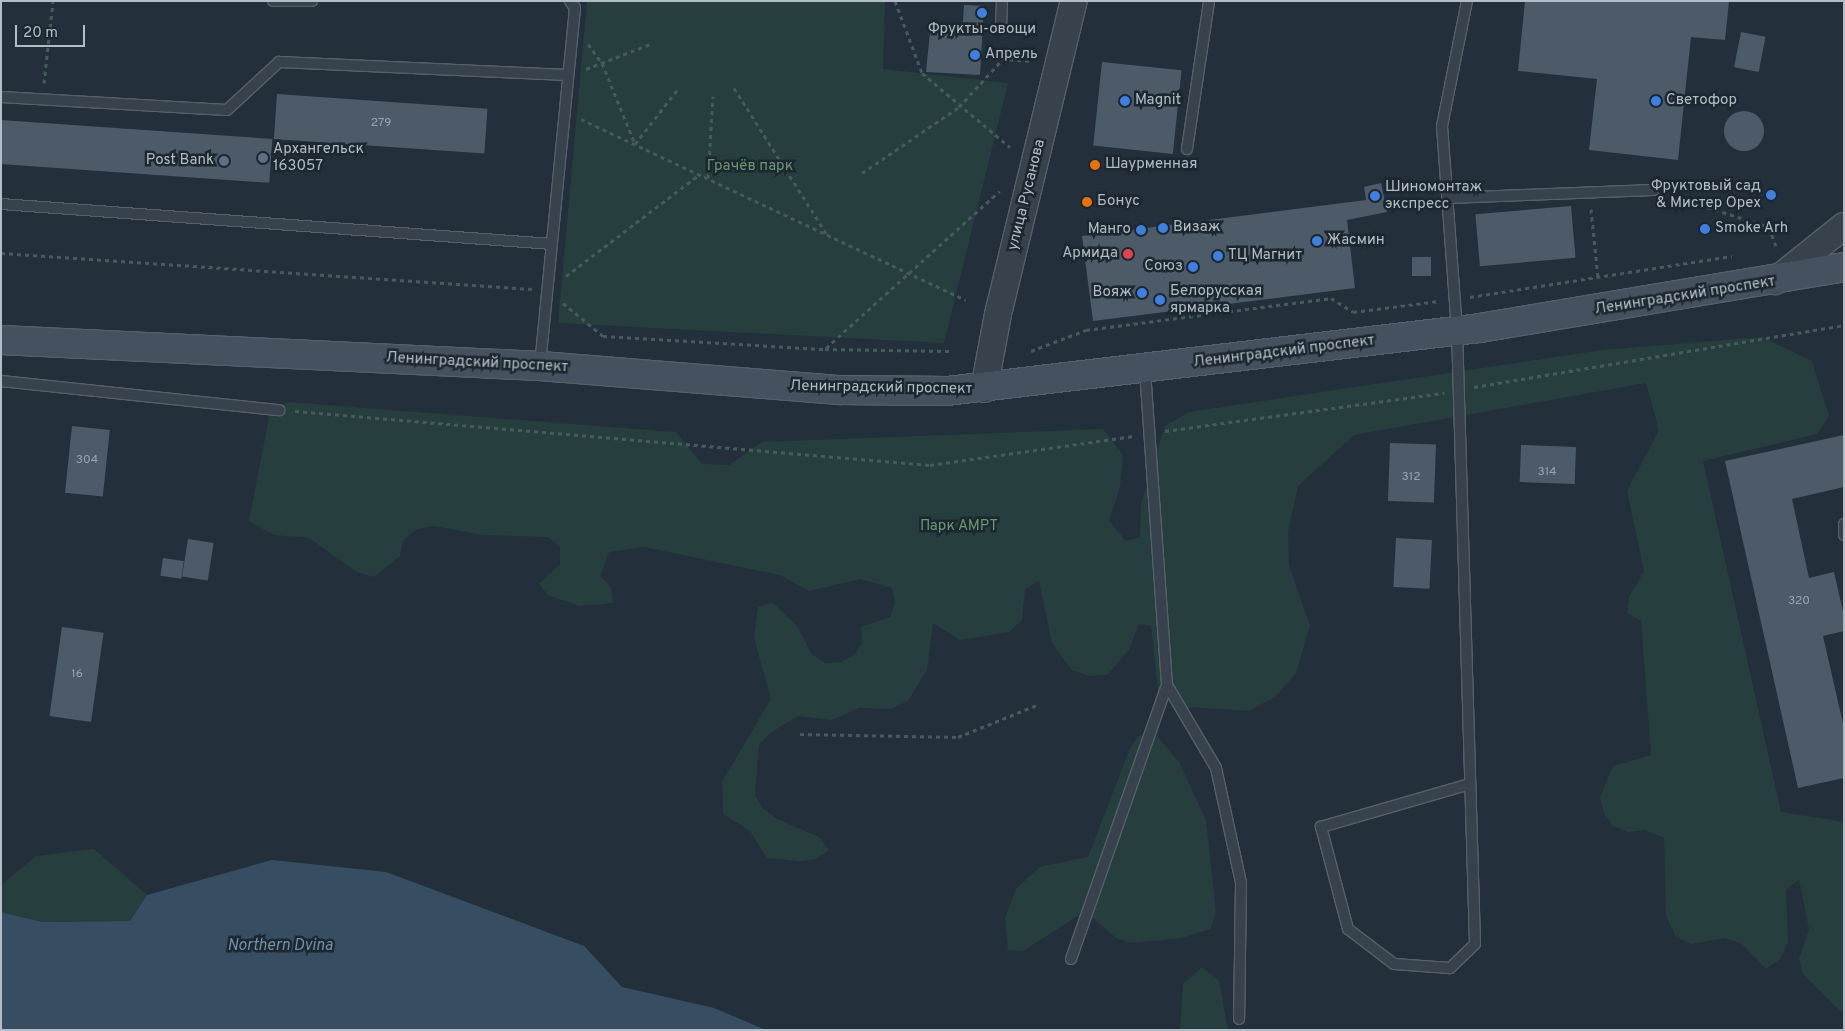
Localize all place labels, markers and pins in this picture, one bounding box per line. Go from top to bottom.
marker: Фрукты-овощи [976,7,988,19]
place label: Фрукты-овощи [928,21,1036,39]
place label: Апрель [985,46,1038,64]
marker: Апрель [969,49,981,61]
place label: Magnit [1135,92,1181,110]
place label: Светофор [1666,92,1737,110]
marker: Magnit [1119,95,1131,107]
marker: Светофор [1650,95,1662,107]
place label: Архангельск 163057 [273,140,364,175]
place label: Post Bank [146,152,214,170]
marker: Архангельск 163057 [257,152,269,164]
marker: Post Bank [218,155,230,167]
place label: Шаурменная [1105,156,1197,174]
marker: Шаурменная [1089,159,1101,171]
place label: Фруктовый сад & Мистер Орех [1651,177,1761,212]
place label: Шиномонтаж экспресс [1385,178,1482,213]
marker: Фруктовый сад & Мистер Орех [1765,189,1777,201]
marker: Шиномонтаж экспресс [1369,190,1381,202]
place label: Бонус [1097,193,1140,211]
marker: Бонус [1081,196,1093,208]
place label: Визаж [1173,219,1221,237]
place label: Smoke Arh [1715,220,1789,238]
place label: Манго [1088,221,1131,239]
marker: Визаж [1157,222,1169,234]
marker: Smoke Arh [1699,223,1711,235]
marker: Манго [1135,224,1147,236]
place label: Жасмин [1327,232,1385,250]
marker: Жасмин [1311,235,1323,247]
place label: Армида [1062,245,1118,263]
place label: ТЦ Магнит [1228,247,1302,265]
marker: Армида [1122,248,1134,260]
marker: ТЦ Магнит [1212,250,1224,262]
place label: Союз [1144,258,1183,276]
marker: Союз [1187,261,1199,273]
place label: Белорусская ярмарка [1170,282,1262,317]
place label: Вояж [1093,284,1132,302]
marker: Вояж [1136,287,1148,299]
marker: Белорусская ярмарка [1154,294,1166,306]

